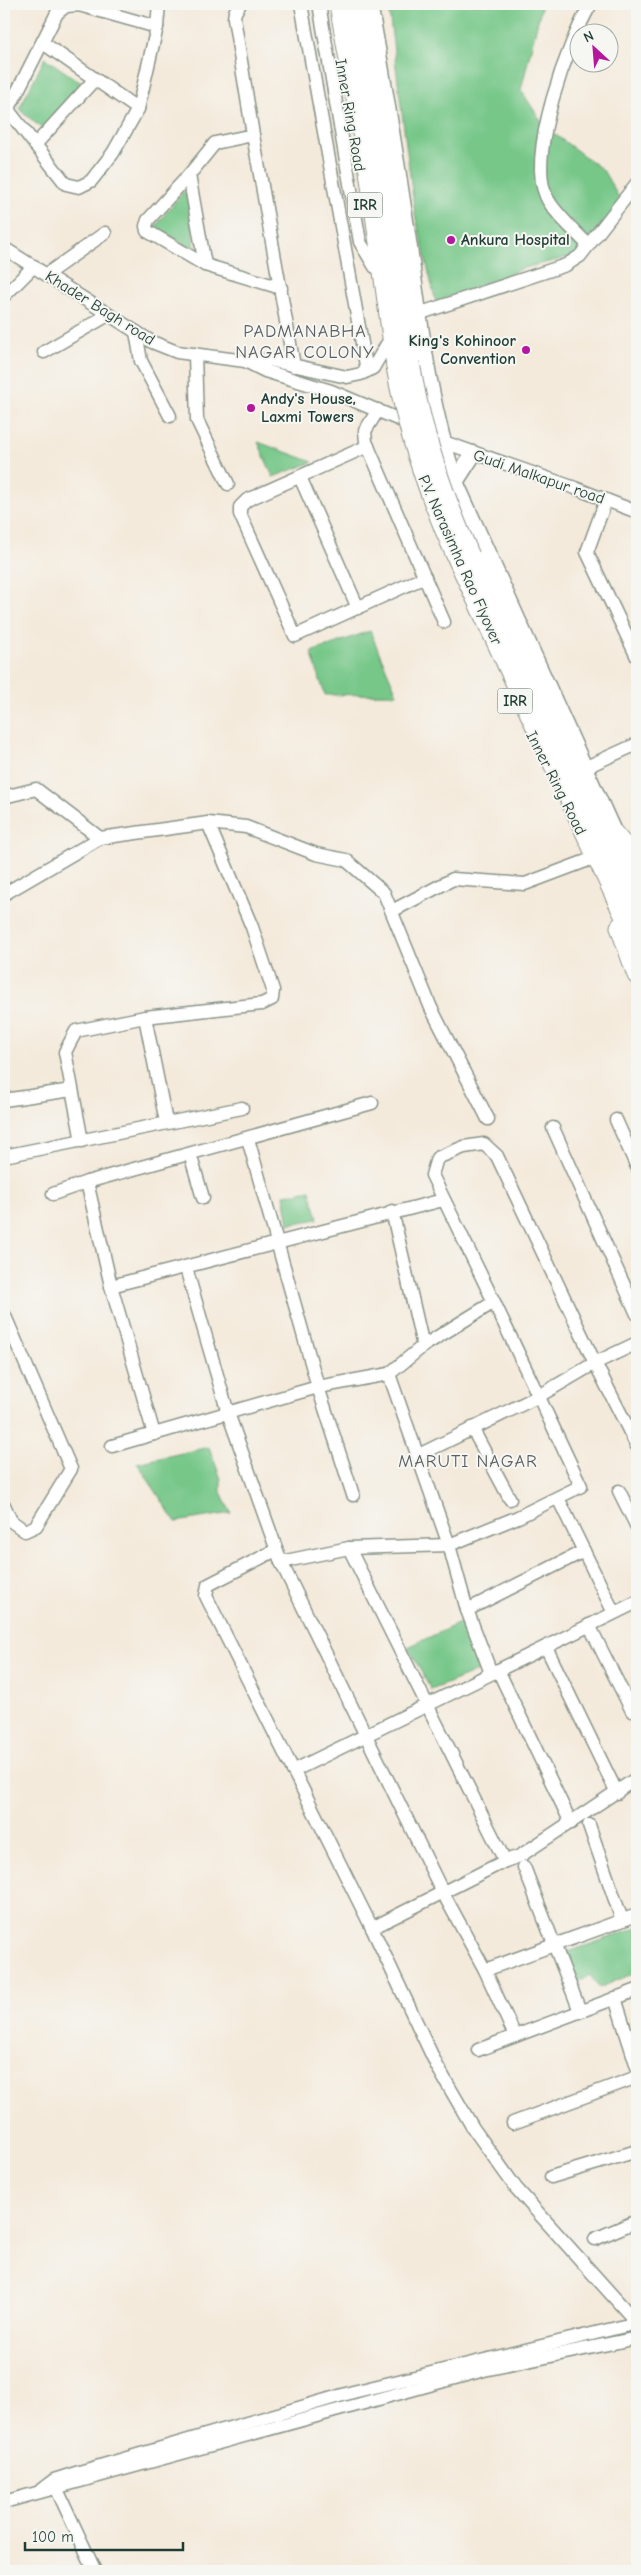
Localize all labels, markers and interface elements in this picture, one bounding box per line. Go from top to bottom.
north arrow [568,22,618,72]
text: N [581,27,596,46]
street label: Inner Ring Road [331,57,369,173]
road number: IRR [348,192,382,218]
place label: Ankura Hospital [461,231,570,249]
marker: Ankura Hospital [445,234,457,246]
street label: Khader Bagh road [42,267,158,349]
district label: PADMANABHA NAGAR COLONY [235,321,375,363]
place label: King's Kohinoor Convention [409,332,517,368]
marker: King's Kohinoor Convention [520,344,532,356]
place label: Andy's House, Laxmi Towers [261,390,356,426]
marker: Andy's House, Laxmi Towers [245,402,257,414]
street label: Gudi Malkapur road [471,446,607,508]
street label: P.V. Narasimha Rao Flyover [414,472,506,648]
road number: IRR [498,688,532,714]
street label: Inner Ring Road [522,728,590,838]
district label: MARUTI NAGAR [398,1451,538,1472]
scale bar [25,2520,182,2552]
text: 100 m [32,2528,74,2546]

